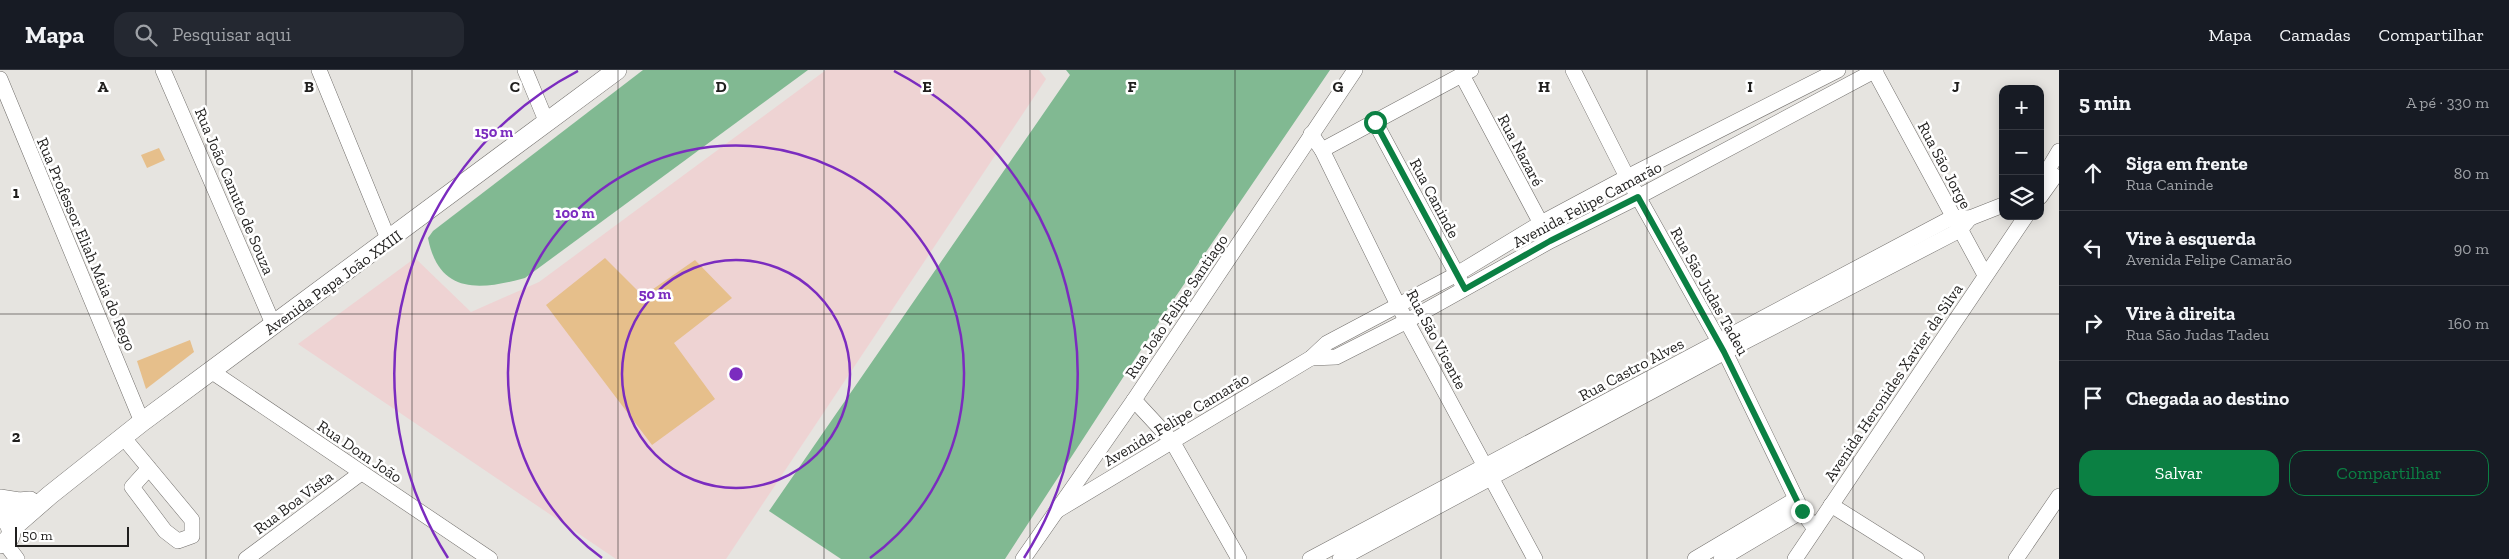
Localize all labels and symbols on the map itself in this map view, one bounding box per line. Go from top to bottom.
text: A [98,77,109,96]
text: B [304,77,314,96]
text: C [510,77,520,96]
text: D [715,77,727,96]
text: E [922,77,932,96]
text: F [1127,77,1137,96]
text: G [1333,77,1344,96]
text: H [1538,77,1550,96]
text: I [1747,77,1753,96]
text: J [1952,77,1960,96]
street label: Rua João Canuto de Souza [191,105,278,278]
route start [1364,111,1387,134]
street label: Rua Nazaré [1494,111,1547,189]
street label: Rua São Jorge [1914,118,1976,212]
text: 150 m [475,123,513,141]
street label: Rua Professor Eliah Maia do Rego [33,135,140,354]
street label: Rua Caninde [1406,155,1463,241]
street label: Avenida Felipe Camarão [1510,157,1665,252]
text: 1 [13,183,20,202]
text: 100 m [555,204,595,222]
street label: Rua São Judas Tadeu [1667,224,1753,359]
street label: Avenida Papa João XXIII [261,226,406,339]
street label: Rua João Felipe Santiago [1121,231,1232,382]
street label: Avenida Heronides Xavier da Silva [1820,280,1967,485]
text: 50 m [639,285,671,303]
street label: Rua São Vicente [1402,286,1471,392]
street label: Rua Castro Alves [1576,334,1687,405]
centre of rings [727,365,745,383]
street label: Avenida Felipe Camarão [1100,369,1252,470]
street label: Rua Dom João [314,416,406,487]
text: 2 [12,427,21,446]
street label: Rua Boa Vista [250,466,337,538]
route end [1791,500,1814,523]
scale bar [15,524,129,547]

